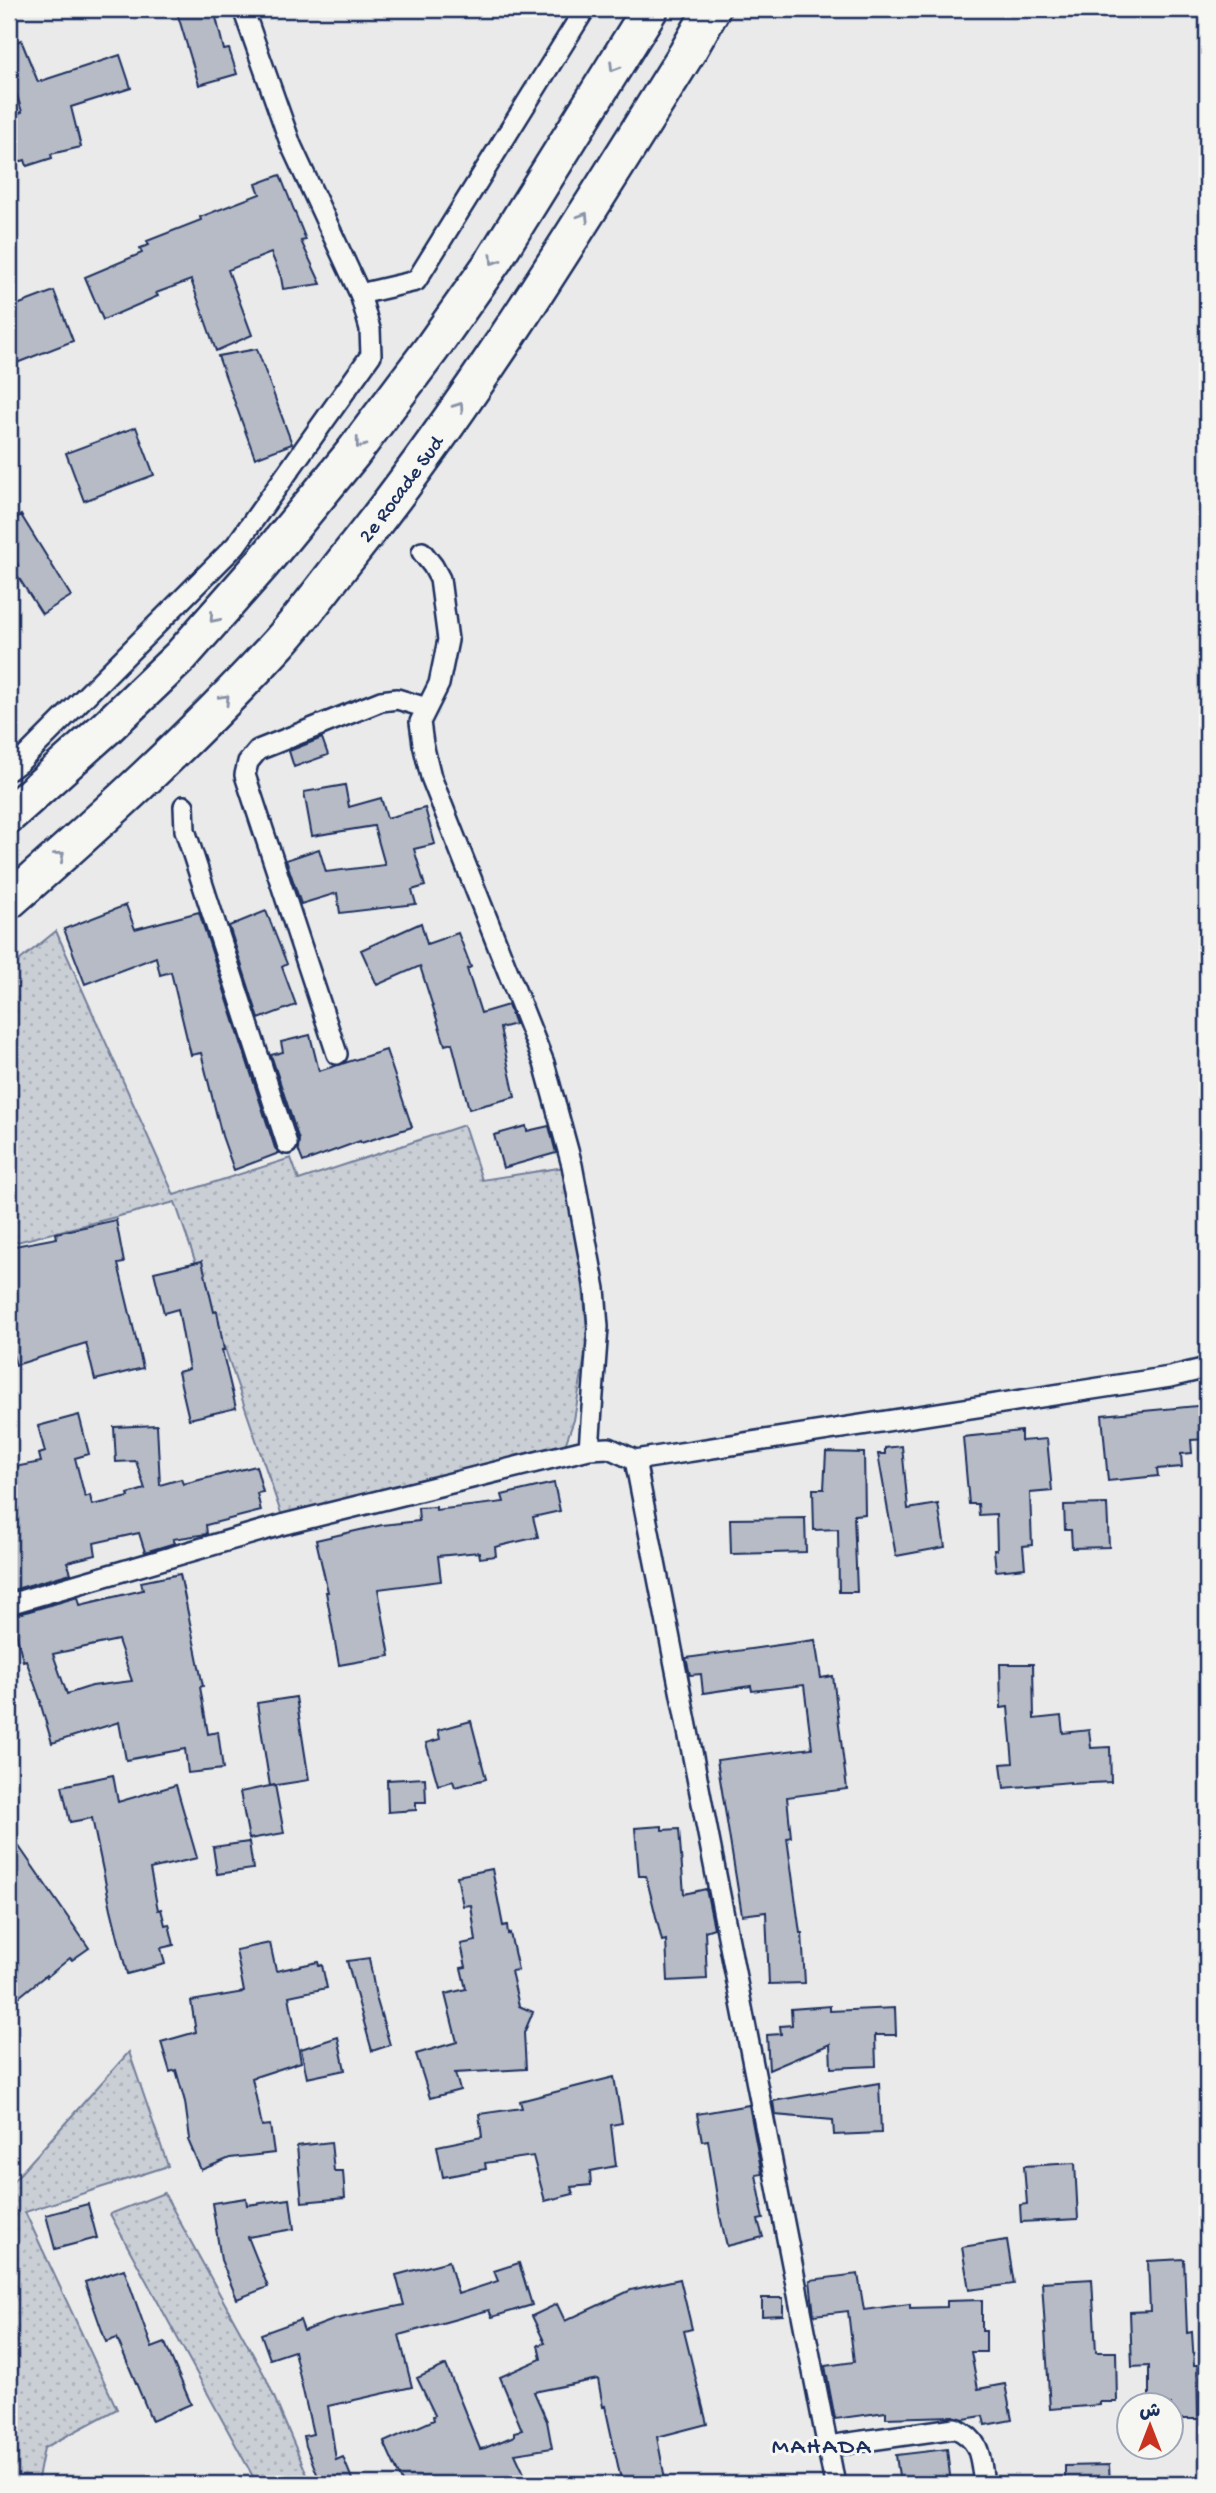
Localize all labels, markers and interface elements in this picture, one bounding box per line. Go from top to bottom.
one-way arrow [610,59,623,72]
one-way arrow [576,212,589,225]
one-way arrow [489,252,502,265]
one-way arrow [451,402,463,415]
street label: 2e Rocade Sud [355,431,452,549]
one-way arrow [356,436,368,449]
one-way arrow [210,610,222,623]
one-way arrow [216,694,229,707]
one-way arrow [52,852,65,864]
north arrow [1114,2392,1184,2462]
text: ش [1140,2401,1161,2424]
district label: MAHADA [772,2434,872,2463]

